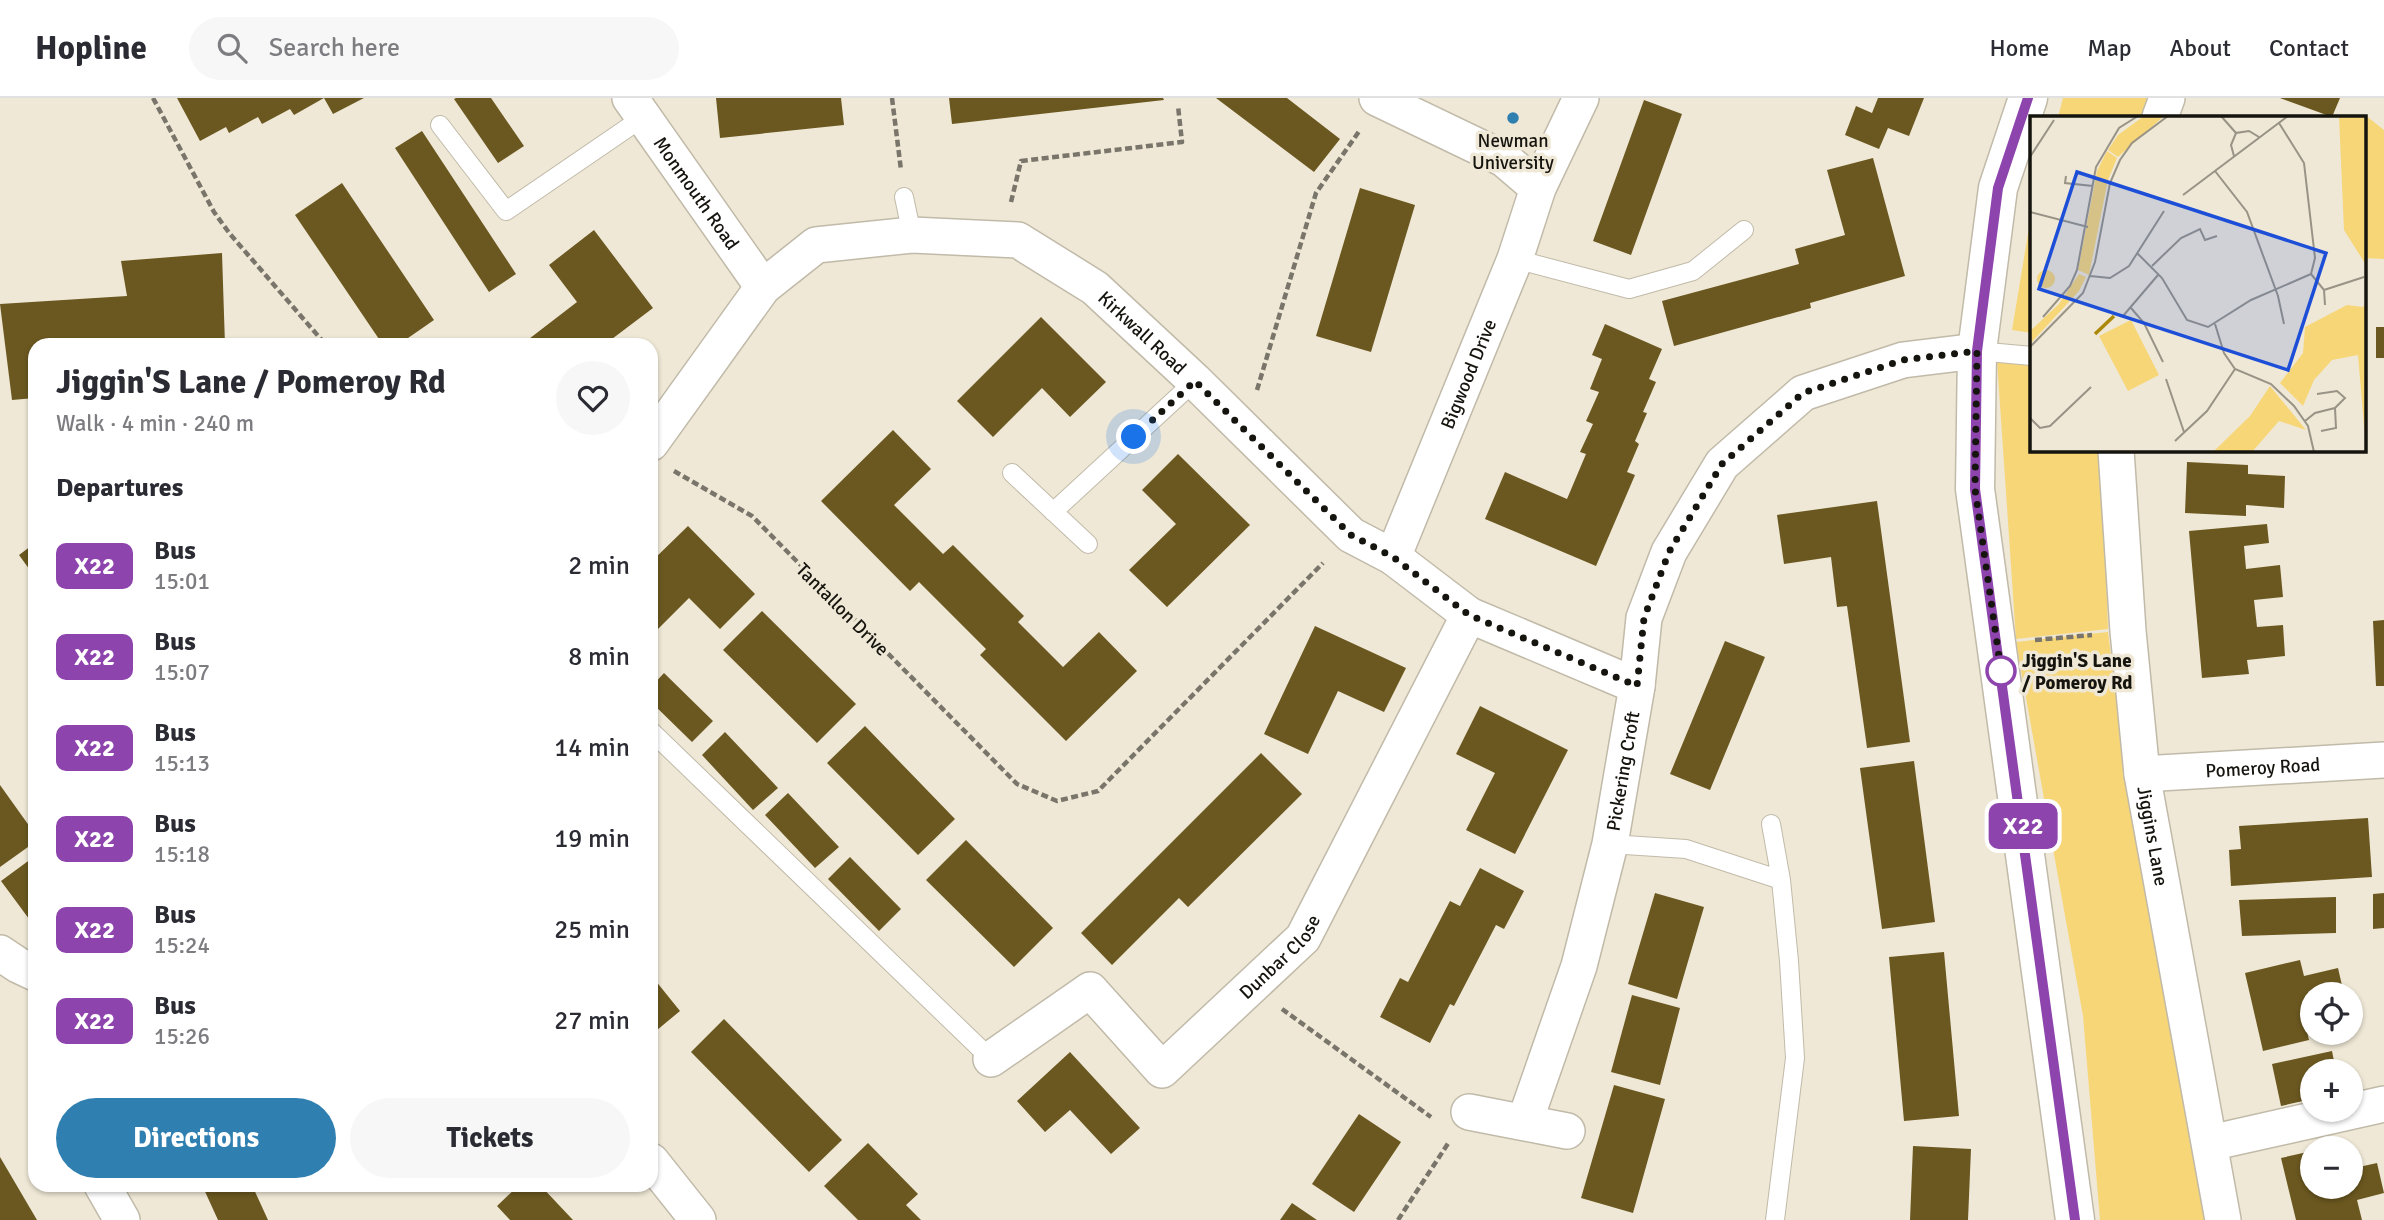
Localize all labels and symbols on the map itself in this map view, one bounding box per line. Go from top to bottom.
marker: Newman University [1505,110,1521,126]
inset map [2030,116,2366,452]
place label: Newman University [1472,129,1554,175]
street label: Monmouth Road [648,132,744,255]
street label: Kirkwall Road [1093,286,1191,380]
street label: Bigwood Drive [1436,316,1502,433]
your location [1116,419,1151,454]
street label: Tantallon Drive [791,558,894,661]
place label: Jiggin'S Lane / Pomeroy Rd [2022,649,2133,695]
marker: Jiggin'S Lane / Pomeroy Rd [1986,656,2016,686]
street label: Pickering Croft [1601,710,1645,833]
street label: Pomeroy Road [2205,753,2321,783]
street label: Jiggins Lane [2131,784,2173,888]
line badge: X22 [1983,803,2063,849]
street label: Dunbar Close [1234,911,1326,1005]

